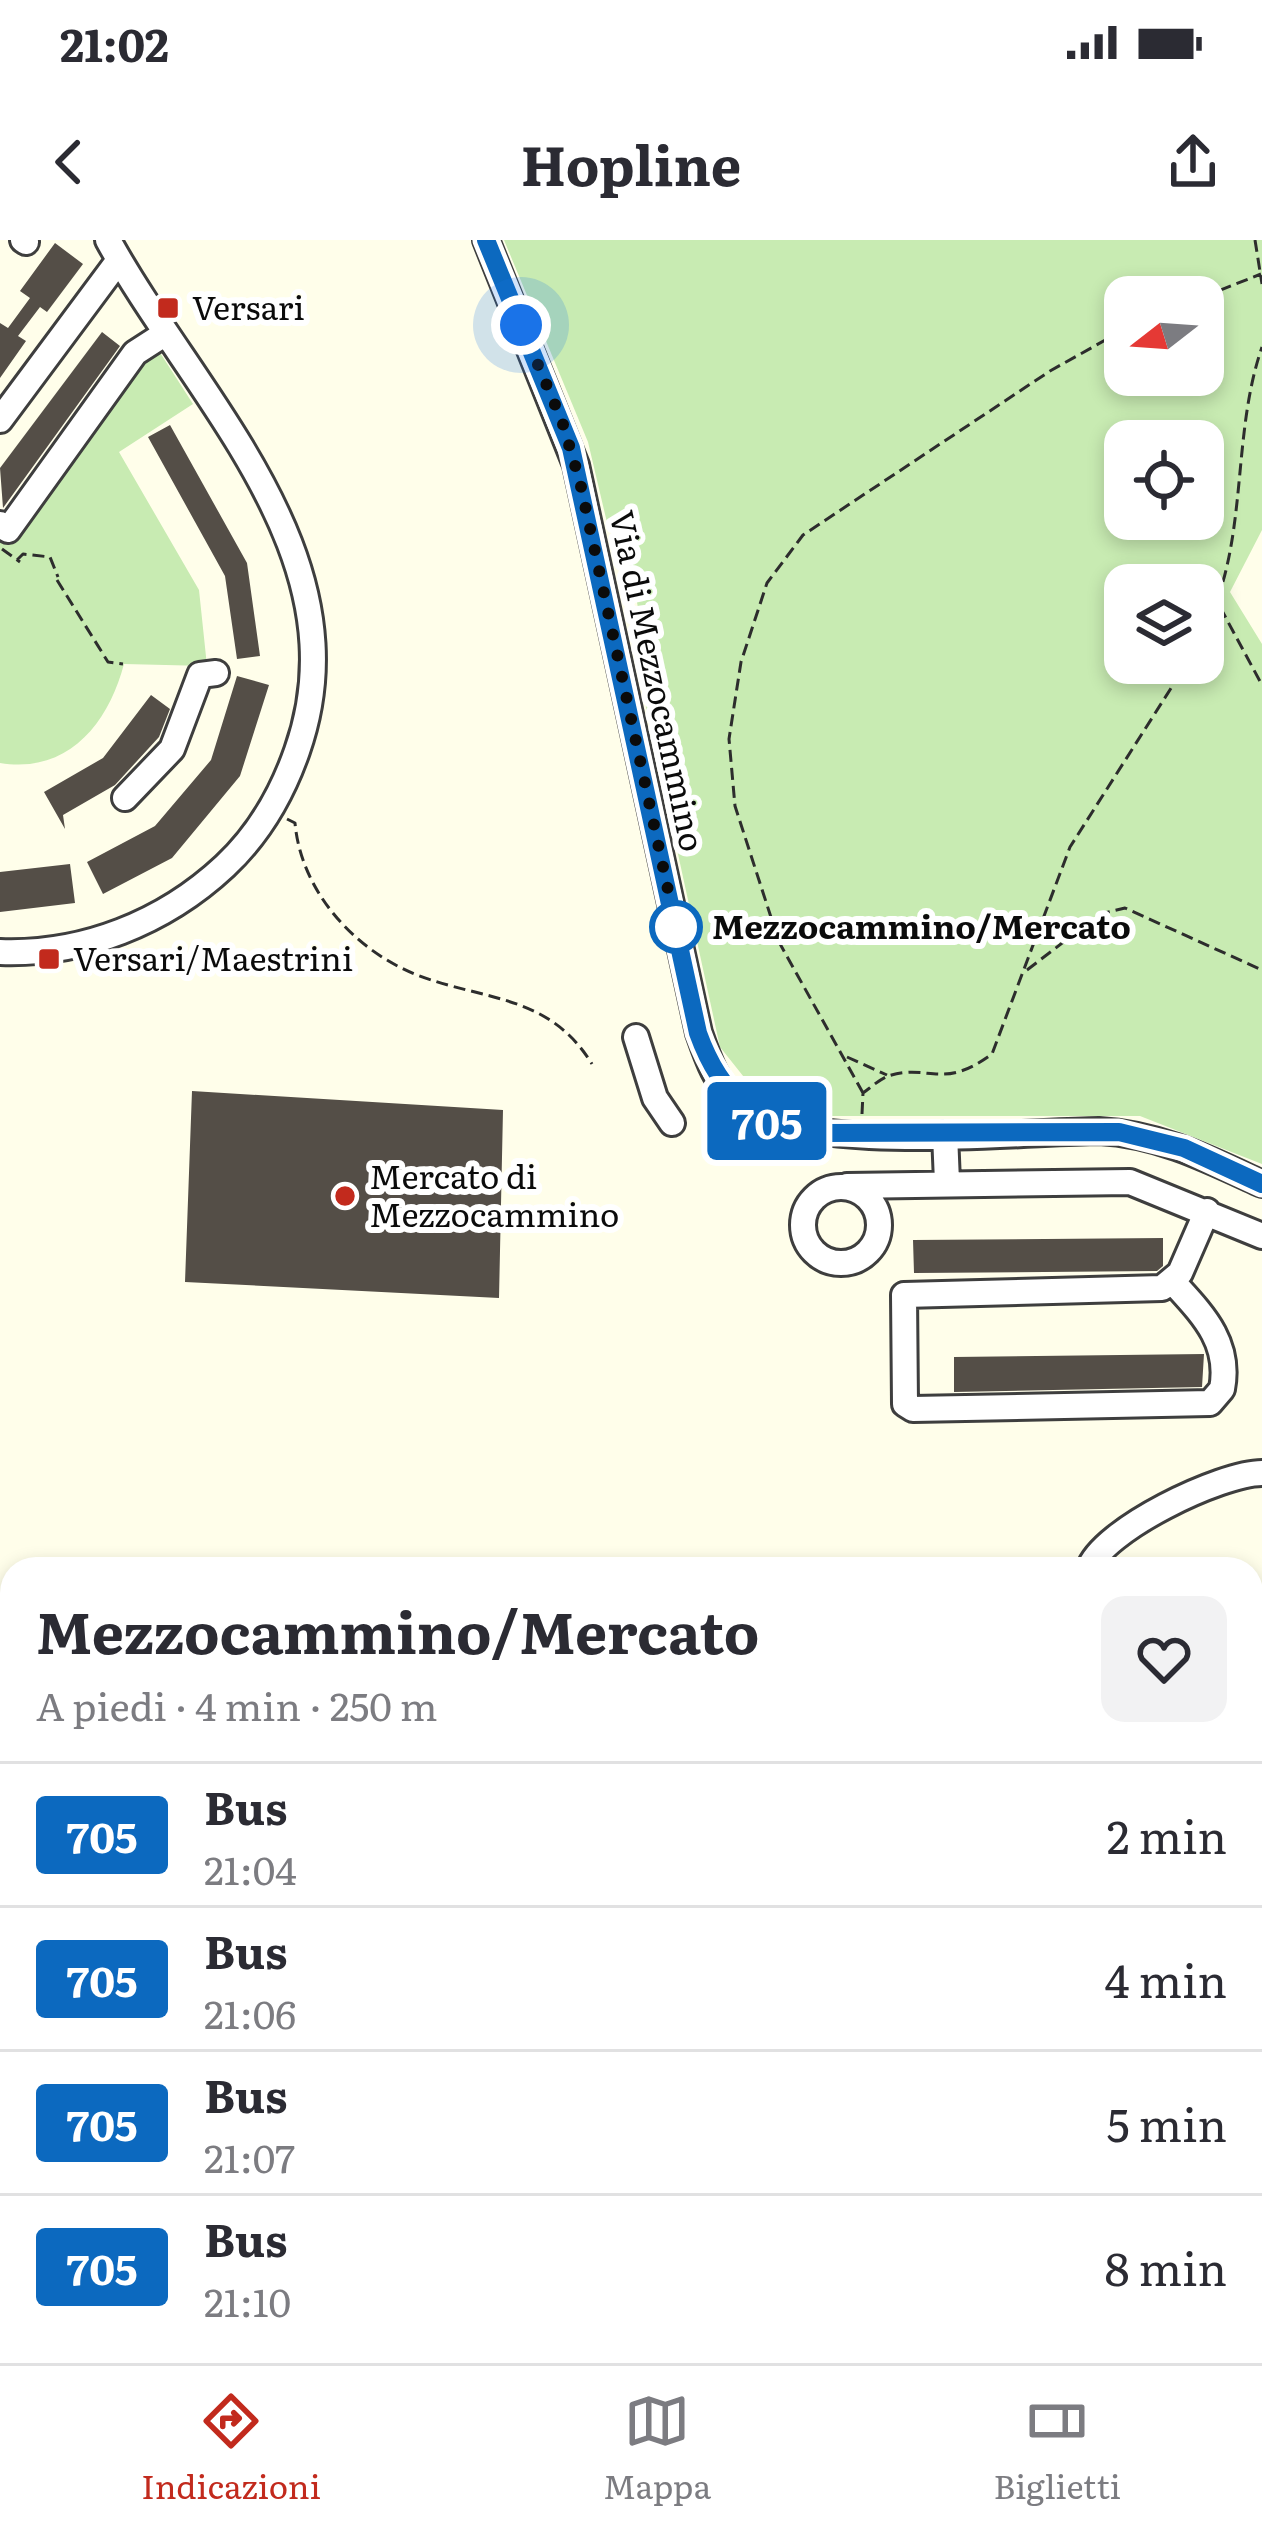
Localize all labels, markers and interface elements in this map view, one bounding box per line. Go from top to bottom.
text: 21:02 [60,9,169,76]
text: Hopline [521,122,741,203]
icon: back [36,129,102,195]
icon: share [1160,129,1226,195]
north arrow [1104,276,1224,396]
map controls [1104,276,1224,684]
place label: Versari [192,281,304,330]
marker: Versari [155,295,181,321]
your location [491,295,551,355]
button: locate [1104,420,1224,540]
street label: Via di Mezzocammino [599,505,720,856]
button: layers [1104,564,1224,684]
place label: Mezzocammino/Mercato [712,900,1131,949]
marker: Mezzocammino/Mercato [651,902,701,952]
place label: Versari/Maestrini [73,932,353,981]
marker: Versari/Maestrini [36,946,62,972]
line badge: 705 [698,1082,836,1160]
text: 705 [731,1090,803,1152]
place label: Mercato di Mezzocammino [369,1150,619,1237]
marker: Mercato di Mezzocammino [332,1183,358,1209]
text: Mezzocammino/Mercato [36,1587,759,1672]
button: heart [1101,1596,1227,1722]
text: A piedi · 4 min · 250 m [36,1675,437,1733]
text: Bus [204,1772,288,1839]
text: 2 min [1107,1801,1227,1868]
text: 705 [66,1804,138,1866]
text: 21:04 [204,1839,297,1897]
text: Bus [204,1916,288,1983]
text: 4 min [1105,1945,1227,2012]
text: 705 [66,1948,138,2010]
text: 21:06 [204,1983,296,2041]
text: Bus [204,2060,288,2127]
text: 5 min [1107,2089,1227,2156]
text: 705 [66,2092,138,2154]
text: 21:07 [204,2127,295,2185]
text: Bus [204,2204,288,2271]
text: 8 min [1105,2233,1227,2300]
text: 705 [66,2236,138,2298]
text: 21:10 [204,2271,291,2329]
tab: Indicazioni [141,2388,321,2509]
tab: Mappa [603,2388,711,2509]
tab: Biglietti [994,2388,1121,2509]

